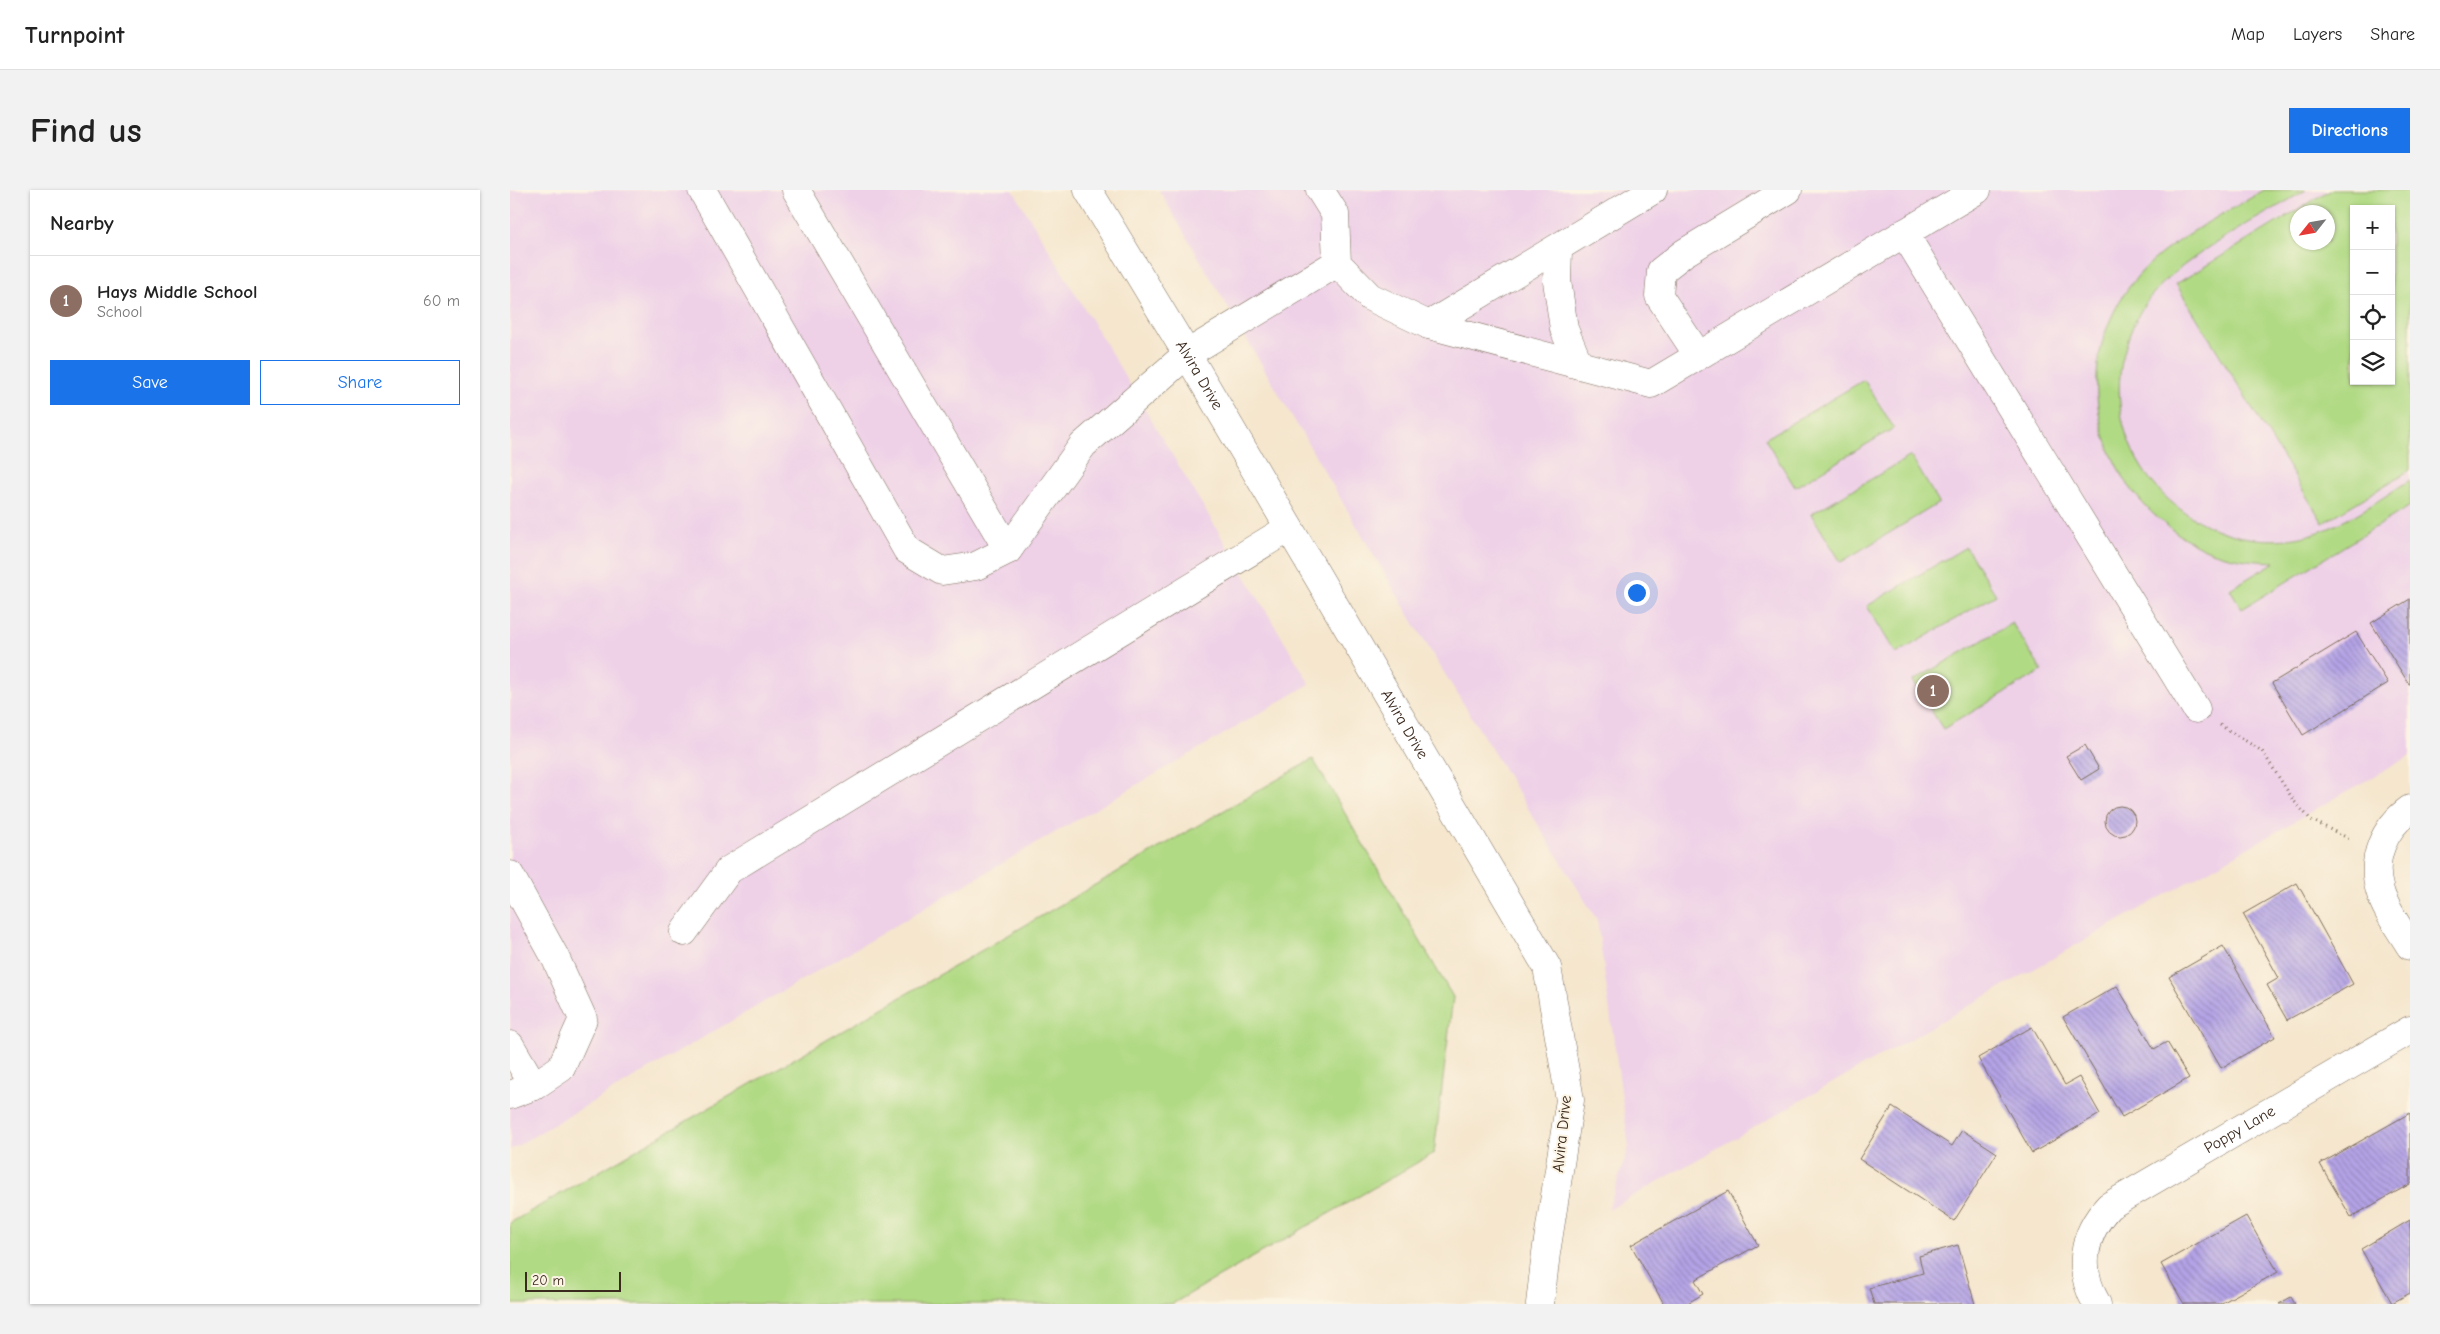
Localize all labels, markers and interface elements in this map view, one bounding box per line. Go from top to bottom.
text: Turnpoint [25,21,124,49]
text: Map [2231,24,2265,45]
text: Layers [2293,24,2342,45]
text: Share [2370,24,2415,45]
button: Directions [2289,108,2410,153]
text: Find us [30,110,142,151]
north arrow [2290,205,2335,250]
map controls [2350,205,2395,385]
button: + [2350,205,2395,250]
text: Nearby [50,211,114,235]
button: − [2350,250,2395,295]
text: Hays Middle School [97,281,258,303]
text: 1 [63,292,69,310]
text: 60 m [423,292,460,310]
button: locate [2350,295,2395,340]
text: School [97,303,143,321]
street label: Alvira Drive [1172,337,1227,413]
button: layers [2350,340,2395,385]
button: Save [50,360,250,405]
button: Share [260,360,460,405]
your location [1624,580,1650,606]
pin: 1 [1917,672,1949,710]
street label: Alvira Drive [1377,686,1432,762]
street label: Alvira Drive [1549,1095,1575,1173]
street label: Poppy Lane [2201,1102,2278,1157]
scale bar [525,1269,621,1292]
text: 20 m [532,1272,564,1289]

